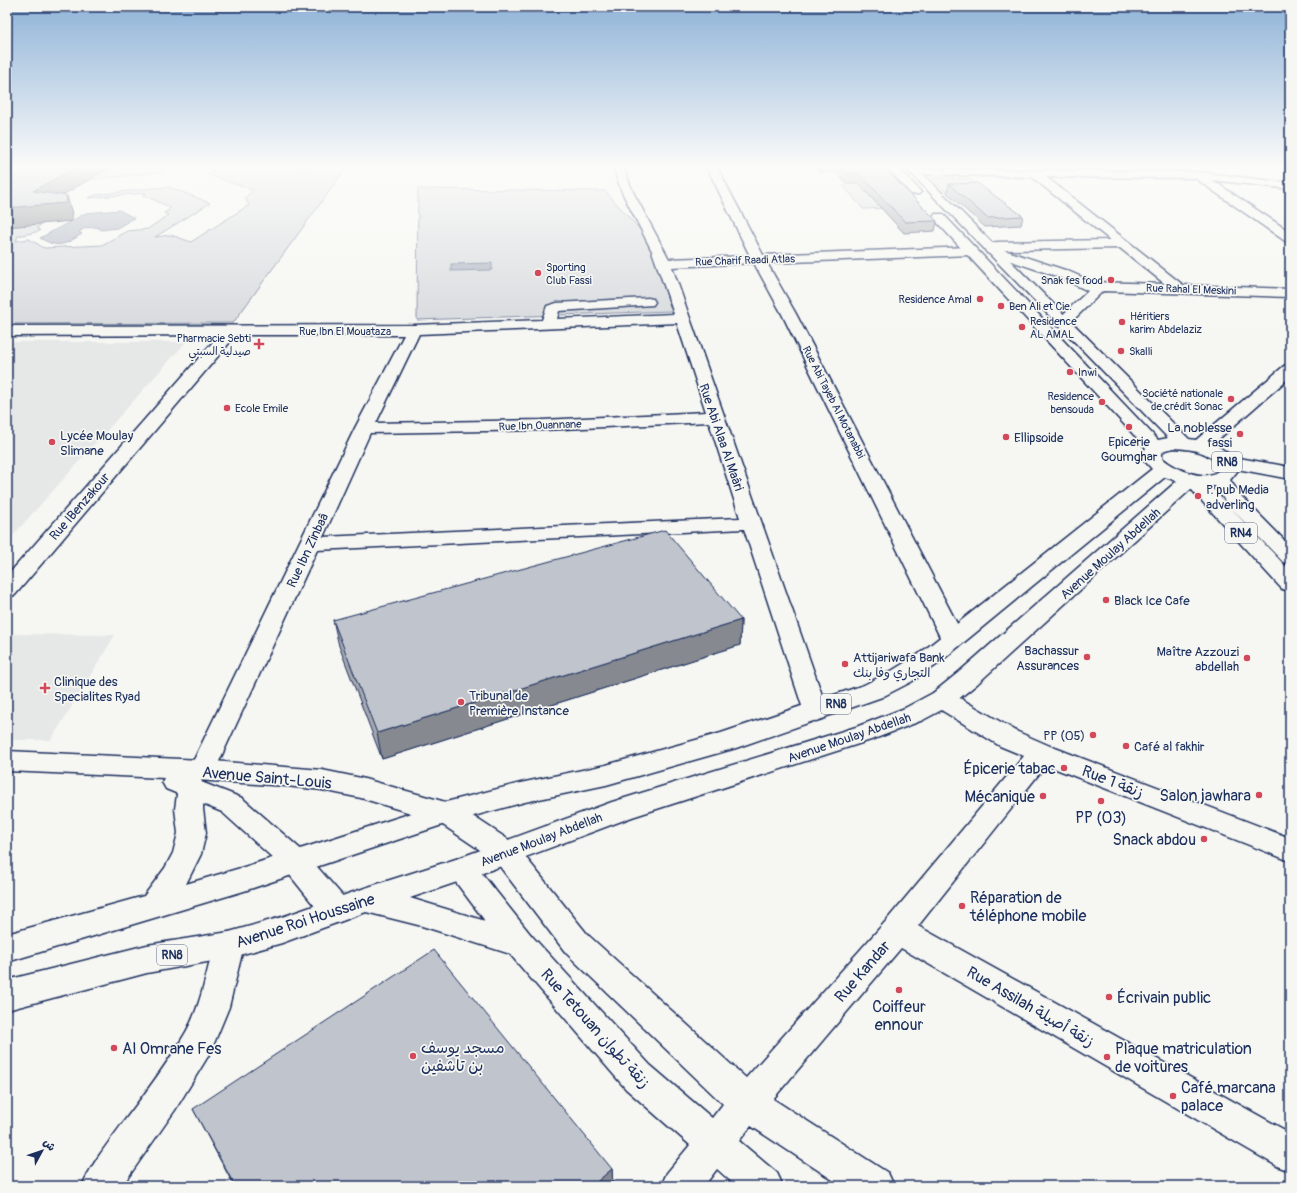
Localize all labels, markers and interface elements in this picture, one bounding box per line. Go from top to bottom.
street label: Rue Charif Raadi Atlas [695,252,795,269]
place label: Sporting Club Fassi [546,261,592,287]
marker: Sporting Club Fassi [533,268,543,278]
place label: Snak fes food [1041,274,1103,287]
marker: Snak fes food [1106,275,1116,285]
street label: Rue Rahal El Meskini [1146,281,1236,298]
place label: Residence Amal [899,293,972,306]
marker: Residence Amal [975,294,985,304]
place label: Ben Ali et Cie. [1009,300,1072,313]
marker: Ben Ali et Cie. [996,301,1006,311]
place label: Héritiers karim Abdelaziz [1130,310,1202,336]
place label: Residence AL AMAL [1030,315,1077,341]
marker: Héritiers karim Abdelaziz [1117,317,1127,327]
marker: Residence AL AMAL [1017,322,1027,332]
street label: Rue Ibn El Mouataza [299,325,391,338]
place label: Pharmacie Sebti صيدلية السبتي [177,332,251,362]
marker: Pharmacie Sebti صيدلية السبتي [254,339,264,349]
street label: Rue Abi Tayeb Al Motanabbi [800,344,868,461]
place label: Skalli [1129,345,1152,358]
marker: Skalli [1116,346,1126,356]
place label: Inwi [1078,366,1097,379]
marker: Inwi [1065,367,1075,377]
street label: Rue Abi Alaa Al Maâri [695,382,747,493]
place label: Société nationale de crédit Sonac [1142,387,1224,413]
place label: Residence bensouda [1047,390,1095,416]
marker: Société nationale de crédit Sonac [1226,394,1236,404]
marker: Residence bensouda [1097,397,1107,407]
place label: Ecole Emile [235,402,289,415]
marker: Ecole Emile [222,403,232,413]
street label: Rue Ibn Ouannane [498,418,582,433]
place label: La noblesse fassi [1167,420,1233,451]
marker: Epicerie Goumghar [1124,422,1134,432]
place label: Lycée Moulay Slimane [60,428,134,459]
marker: La noblesse fassi [1235,429,1245,439]
place label: Ellipsoide [1014,430,1064,446]
marker: Ellipsoide [1001,432,1011,442]
place label: Epicerie Goumghar [1101,434,1158,465]
marker: Lycée Moulay Slimane [47,437,57,447]
road number: RN8 [1212,452,1242,472]
street label: Rue IBenzakour [46,469,114,544]
place label: P. pub Media adverling [1206,482,1269,513]
marker: P. pub Media adverling [1193,491,1203,501]
street label: Avenue Moulay Abdellah [1057,505,1164,603]
street label: Rue Ibn Zinbaâ [284,511,332,590]
road number: RN4 [1225,523,1257,543]
place label: Black Ice Cafe [1114,593,1190,609]
marker: Black Ice Cafe [1101,595,1111,605]
place label: Bachassur Assurances [1016,643,1079,674]
place label: Maître Azzouzi abdellah [1157,644,1239,675]
place label: Attijariwafa Bank التجاري وفا بنك [853,650,945,682]
marker: Bachassur Assurances [1082,652,1092,662]
marker: Maître Azzouzi abdellah [1242,653,1252,663]
marker: Attijariwafa Bank التجاري وفا بنك [840,659,850,669]
place label: Clinique des Specialites Ryad [54,674,140,705]
marker: Clinique des Specialites Ryad [39,682,51,694]
place label: Tribunal de Première Instance [469,688,569,719]
road number: RN8 [821,694,851,714]
marker: Tribunal de Première Instance [456,697,466,707]
street label: Avenue Moulay Abdellah [786,709,913,767]
place label: PP (05) [1043,728,1085,744]
marker: PP (05) [1088,730,1098,740]
place label: Café al fakhir [1134,739,1205,755]
marker: Café al fakhir [1121,741,1131,751]
place label: Épicerie tabac [963,759,1056,779]
street label: Rue 1 زنقة [1079,761,1146,803]
street label: Avenue Saint-Louis [201,762,333,794]
marker: Épicerie tabac [1059,763,1069,773]
place label: Salon jawhara [1159,786,1251,806]
place label: Mécanique [965,787,1035,807]
marker: Salon jawhara [1254,790,1264,800]
marker: Mécanique [1038,791,1048,801]
marker: PP (03) [1096,796,1106,806]
place label: PP (03) [1075,808,1127,828]
street label: Avenue Moulay Abdellah [478,809,605,871]
place label: Snack abdou [1112,830,1196,850]
marker: Snack abdou [1199,834,1209,844]
place label: Réparation de téléphone mobile [969,888,1086,926]
street label: Avenue Roi Houssaine [233,889,377,953]
marker: Réparation de téléphone mobile [957,901,967,911]
street label: Rue Kandar [830,936,895,1007]
road number: RN8 [157,945,187,965]
street label: Rue Assilah زنقة أصيلة [963,962,1098,1052]
street label: Rue Tetouan زنقة تطوان [536,965,654,1093]
marker: Coiffeur ennour [894,985,904,995]
place label: Écrivain public [1117,988,1211,1008]
marker: Écrivain public [1104,992,1114,1002]
place label: Coiffeur ennour [872,997,926,1035]
place label: مسجد يوسف بن تاشفين [421,1038,505,1076]
place label: Al Omrane Fes [122,1039,221,1059]
place label: Plaque matriculation de voitures [1115,1039,1252,1077]
marker: Al Omrane Fes [109,1043,119,1053]
marker: مسجد يوسف بن تاشفين [408,1051,418,1061]
marker: Plaque matriculation de voitures [1102,1052,1112,1062]
place label: Café marcana palace [1181,1078,1276,1116]
marker: Café marcana palace [1168,1091,1178,1101]
north arrow [22,1131,62,1171]
text: ش [40,1136,58,1154]

